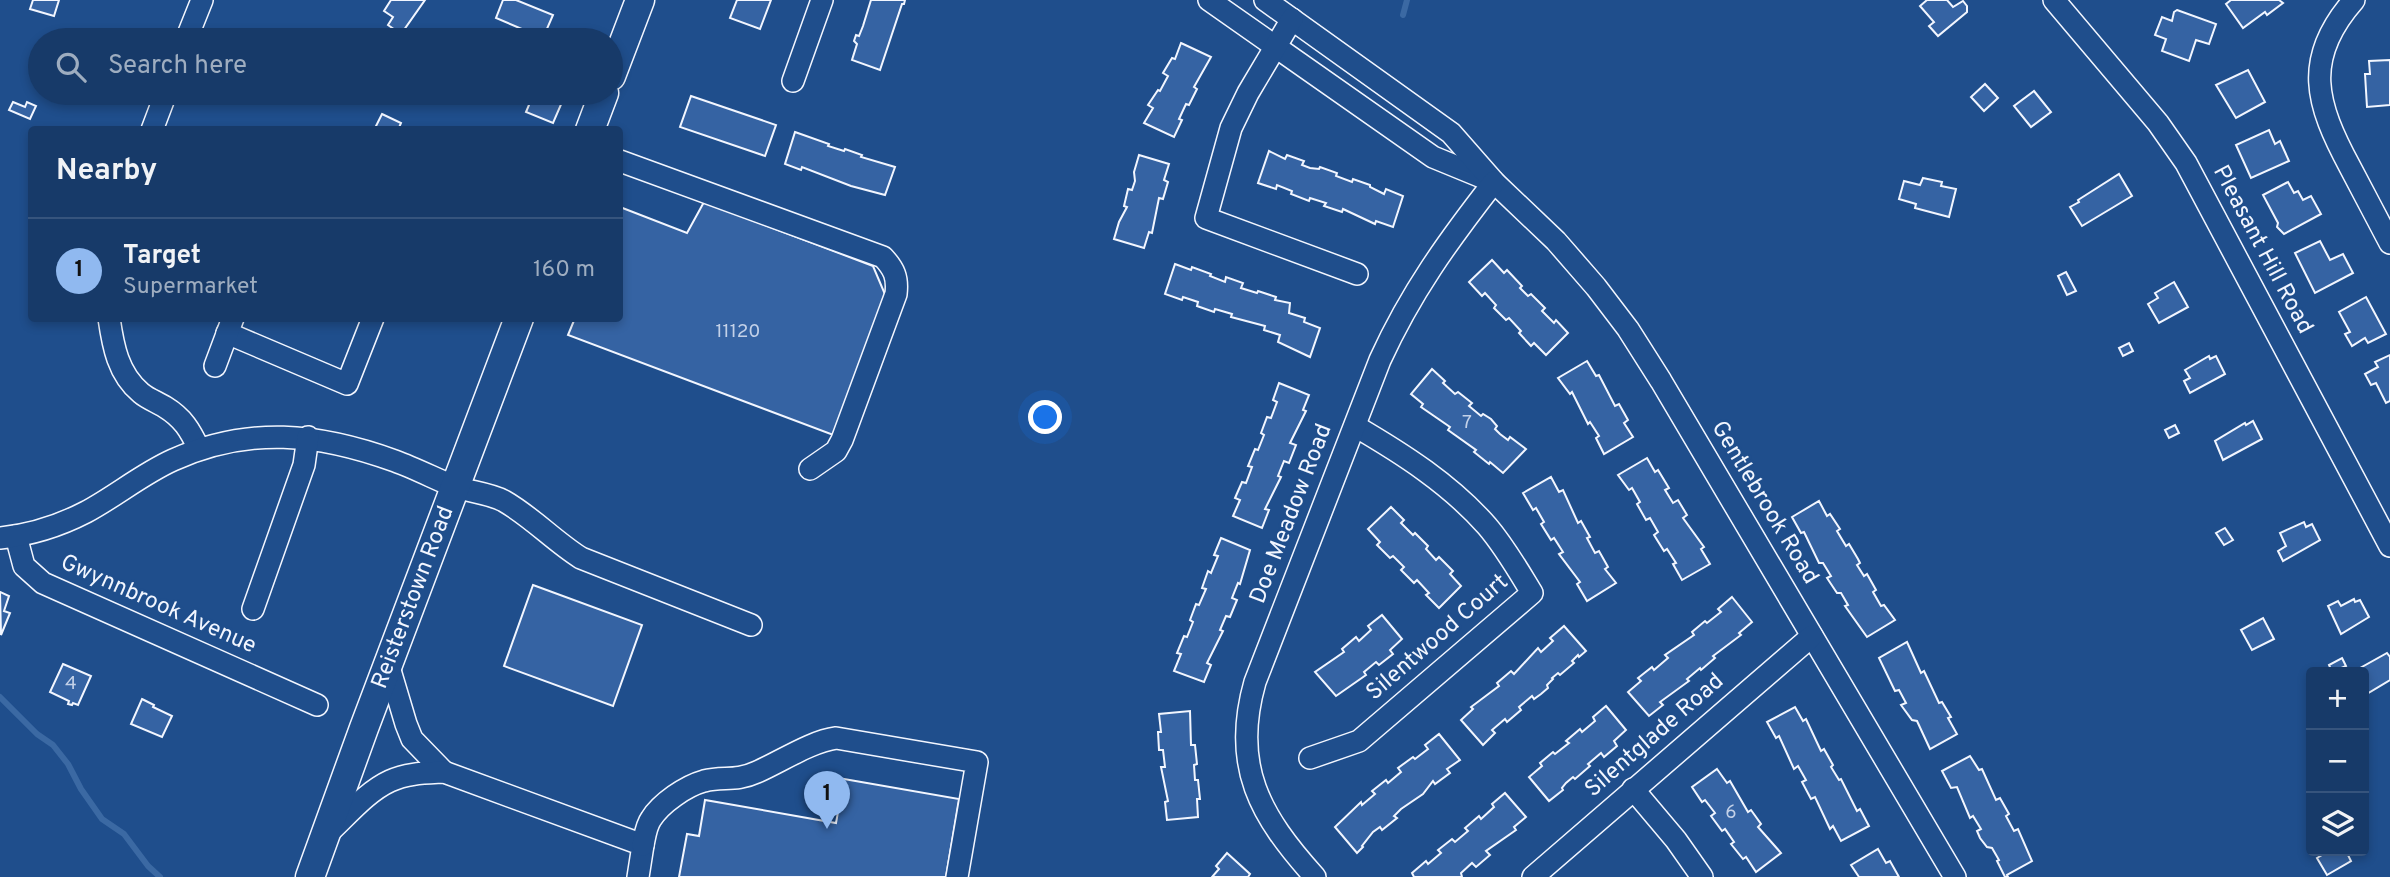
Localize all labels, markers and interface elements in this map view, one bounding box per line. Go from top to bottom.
search box [28,28,623,105]
icon: search [52,48,90,86]
text: Search here [108,50,247,83]
text: Nearby [56,153,157,190]
street label: Pleasant Hill Road [2205,161,2319,339]
text: Target [123,240,201,273]
text: 1 [74,256,84,285]
text: 160 m [533,256,595,285]
text: Supermarket [123,273,258,302]
house number: 11120 [715,320,761,344]
your location [1028,400,1062,434]
house number: 7 [1462,411,1472,435]
street label: Gentlebrook Road [1704,416,1824,590]
street label: Doe Meadow Road [1244,420,1340,608]
street label: Reisterstown Road [366,502,461,693]
street label: Gwynnbrook Avenue [56,549,260,661]
street label: Silentwood Court [1361,568,1515,708]
map controls [2306,667,2369,856]
button: + [2306,667,2369,730]
street label: Silentglade Road [1580,668,1730,804]
house number: 4 [65,672,77,696]
button: − [2306,730,2369,793]
pin: 1 [804,771,850,829]
button: layers [2306,793,2369,856]
house number: 6 [1725,801,1737,825]

